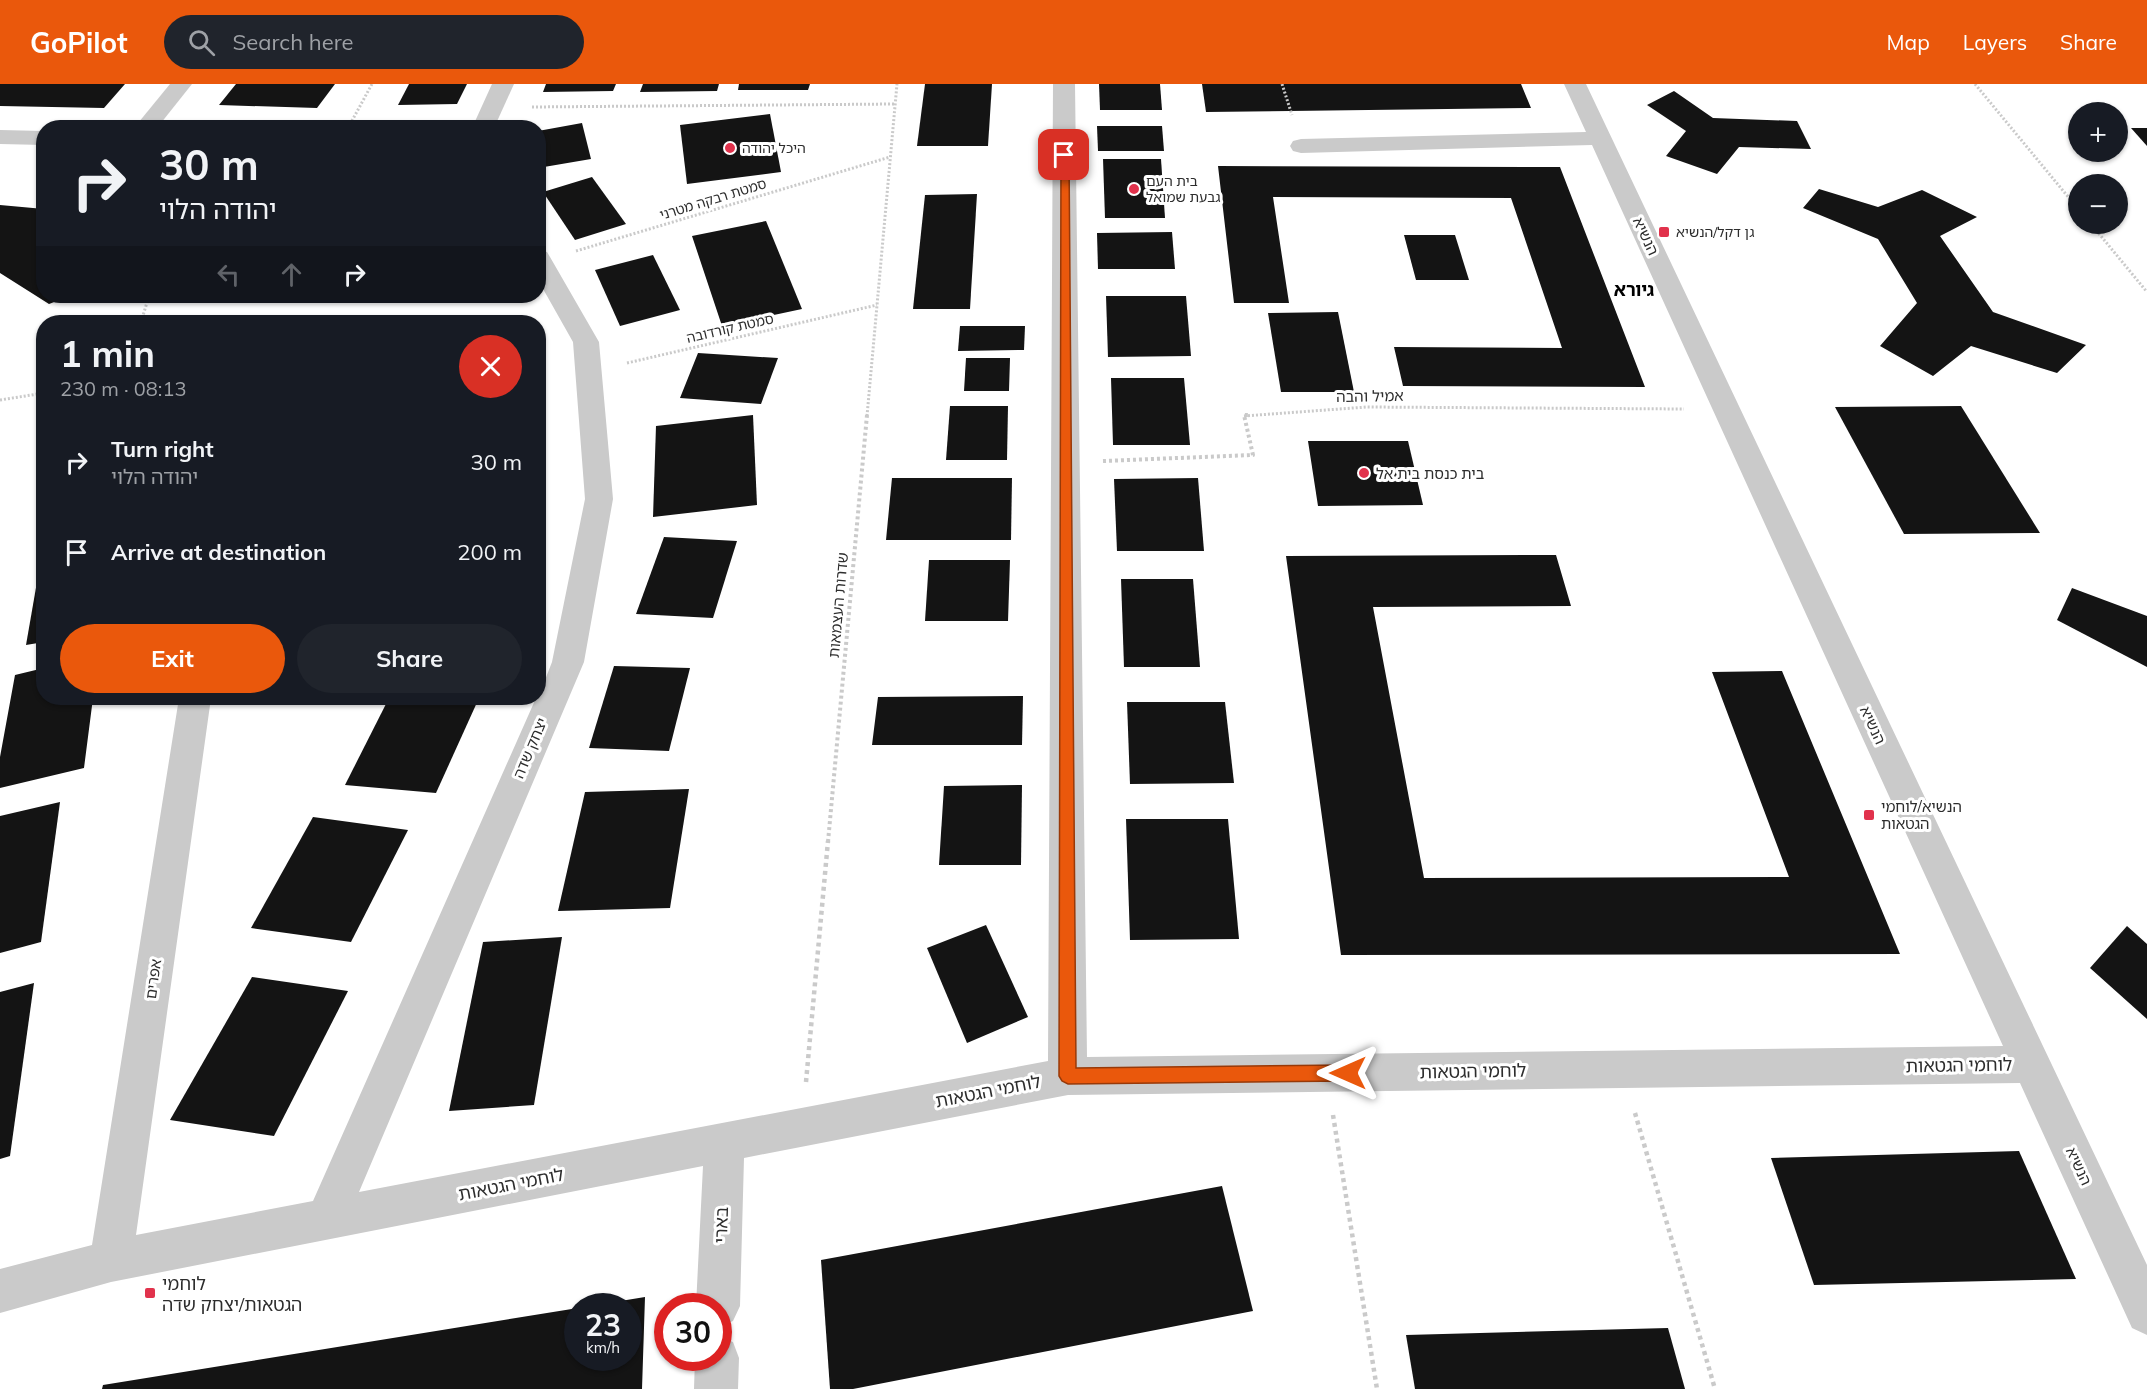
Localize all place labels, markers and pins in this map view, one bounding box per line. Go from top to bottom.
pin [1038,129,1089,180]
place label: היכל יהודה [742,139,806,157]
marker: היכל יהודה [723,141,737,155]
place label: בית העם גבעת שמואל [1146,172,1221,206]
marker: בית העם גבעת שמואל [1127,182,1141,196]
place label: גן דקל/הנשיא [1676,223,1754,241]
marker: גן דקל/הנשיא [1657,225,1671,239]
place label: בית כנסת בית אל [1376,464,1485,483]
marker: בית כנסת בית אל [1357,466,1371,480]
place label: הנשיא/לוחמי הגטאות [1881,797,1962,833]
marker: הנשיא/לוחמי הגטאות [1862,808,1876,822]
place label: לוחמי הגטאות/יצחק שדה [162,1272,302,1316]
marker: לוחמי הגטאות/יצחק שדה [143,1286,157,1300]

